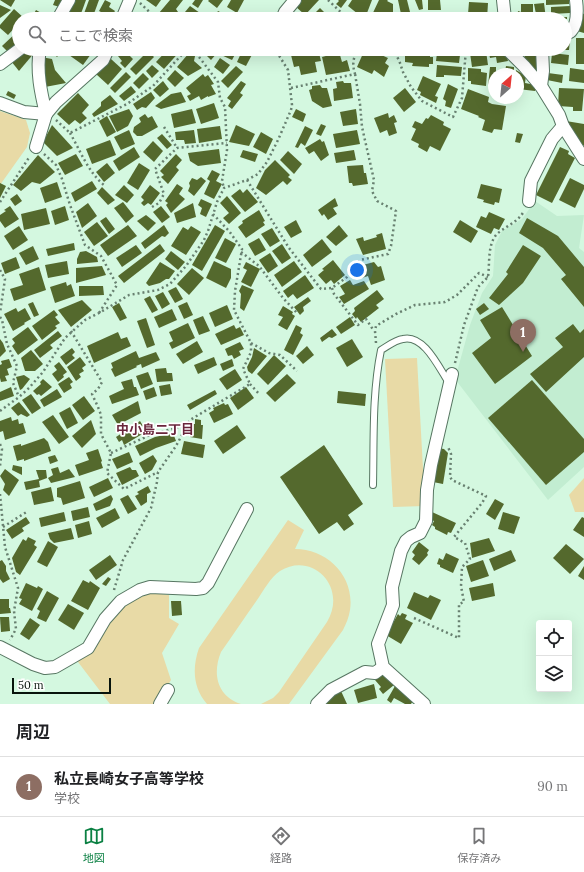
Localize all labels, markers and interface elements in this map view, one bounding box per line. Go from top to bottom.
search box [12,12,572,56]
icon: search [26,23,48,45]
text: ここで検索 [58,26,133,45]
north arrow [488,68,524,104]
your location [347,260,367,280]
pin: 1 [510,319,536,352]
district label: 中小島二丁目 [116,421,194,438]
map controls [536,620,572,692]
button: locate [536,620,572,656]
button: layers [536,656,572,692]
scale bar [12,676,111,695]
text: 50 m [18,678,44,692]
text: 周辺 [16,721,50,743]
text: 私立長崎女子高等学校 [54,769,204,788]
text: 1 [26,778,32,795]
text: 90 m [537,778,568,795]
text: 学校 [54,790,80,807]
tab: 地図 [83,825,105,865]
tab: 経路 [270,825,292,865]
tab: 保存済み [457,825,501,865]

